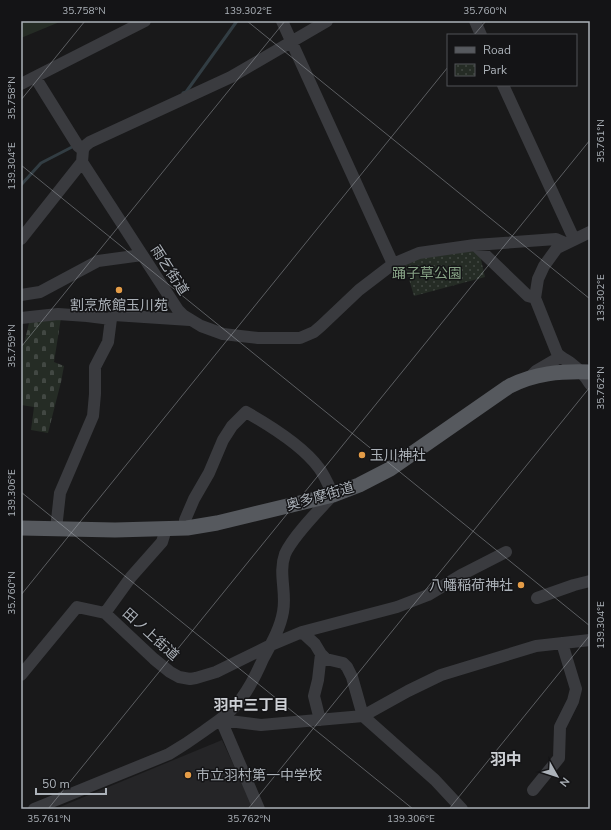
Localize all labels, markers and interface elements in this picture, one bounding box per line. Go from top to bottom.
text: 35.758°N [62,4,106,18]
text: 139.302°E [224,4,272,18]
text: 35.760°N [463,4,507,18]
legend [447,34,577,86]
text: Road [483,42,511,58]
text: Park [483,62,508,78]
text: 35.758°N [5,76,19,120]
text: 35.761°N [594,119,608,163]
text: 139.304°E [5,142,19,190]
street label: 雨乞街道 [146,242,193,299]
park label: 踊子草公園 [392,264,462,283]
text: 139.302°E [594,274,608,322]
marker: 割烹旅館玉川苑 [114,285,124,295]
place label: 割烹旅館玉川苑 [70,296,168,315]
text: 35.759°N [5,324,19,368]
text: 35.762°N [594,366,608,410]
place label: 玉川神社 [370,446,426,465]
marker: 玉川神社 [357,450,367,460]
text: 139.306°E [5,469,19,517]
street label: 奥多摩街道 [284,478,356,515]
text: 35.760°N [5,571,19,615]
place label: 八幡稲荷神社 [429,576,513,595]
marker: 八幡稲荷神社 [516,580,526,590]
text: 139.304°E [594,601,608,649]
street label: 田ノ上街道 [118,604,183,665]
district label: 羽中三丁目 [213,695,289,715]
district label: 羽中 [490,749,522,771]
north arrow [537,756,577,796]
place label: 市立羽村第一中学校 [196,766,322,785]
scale bar [36,770,106,796]
marker: 市立羽村第一中学校 [183,770,193,780]
text: N [556,774,573,790]
text: 50 m [42,776,70,792]
text: 35.761°N [27,812,71,826]
text: 35.762°N [227,812,271,826]
text: 139.306°E [387,812,435,826]

